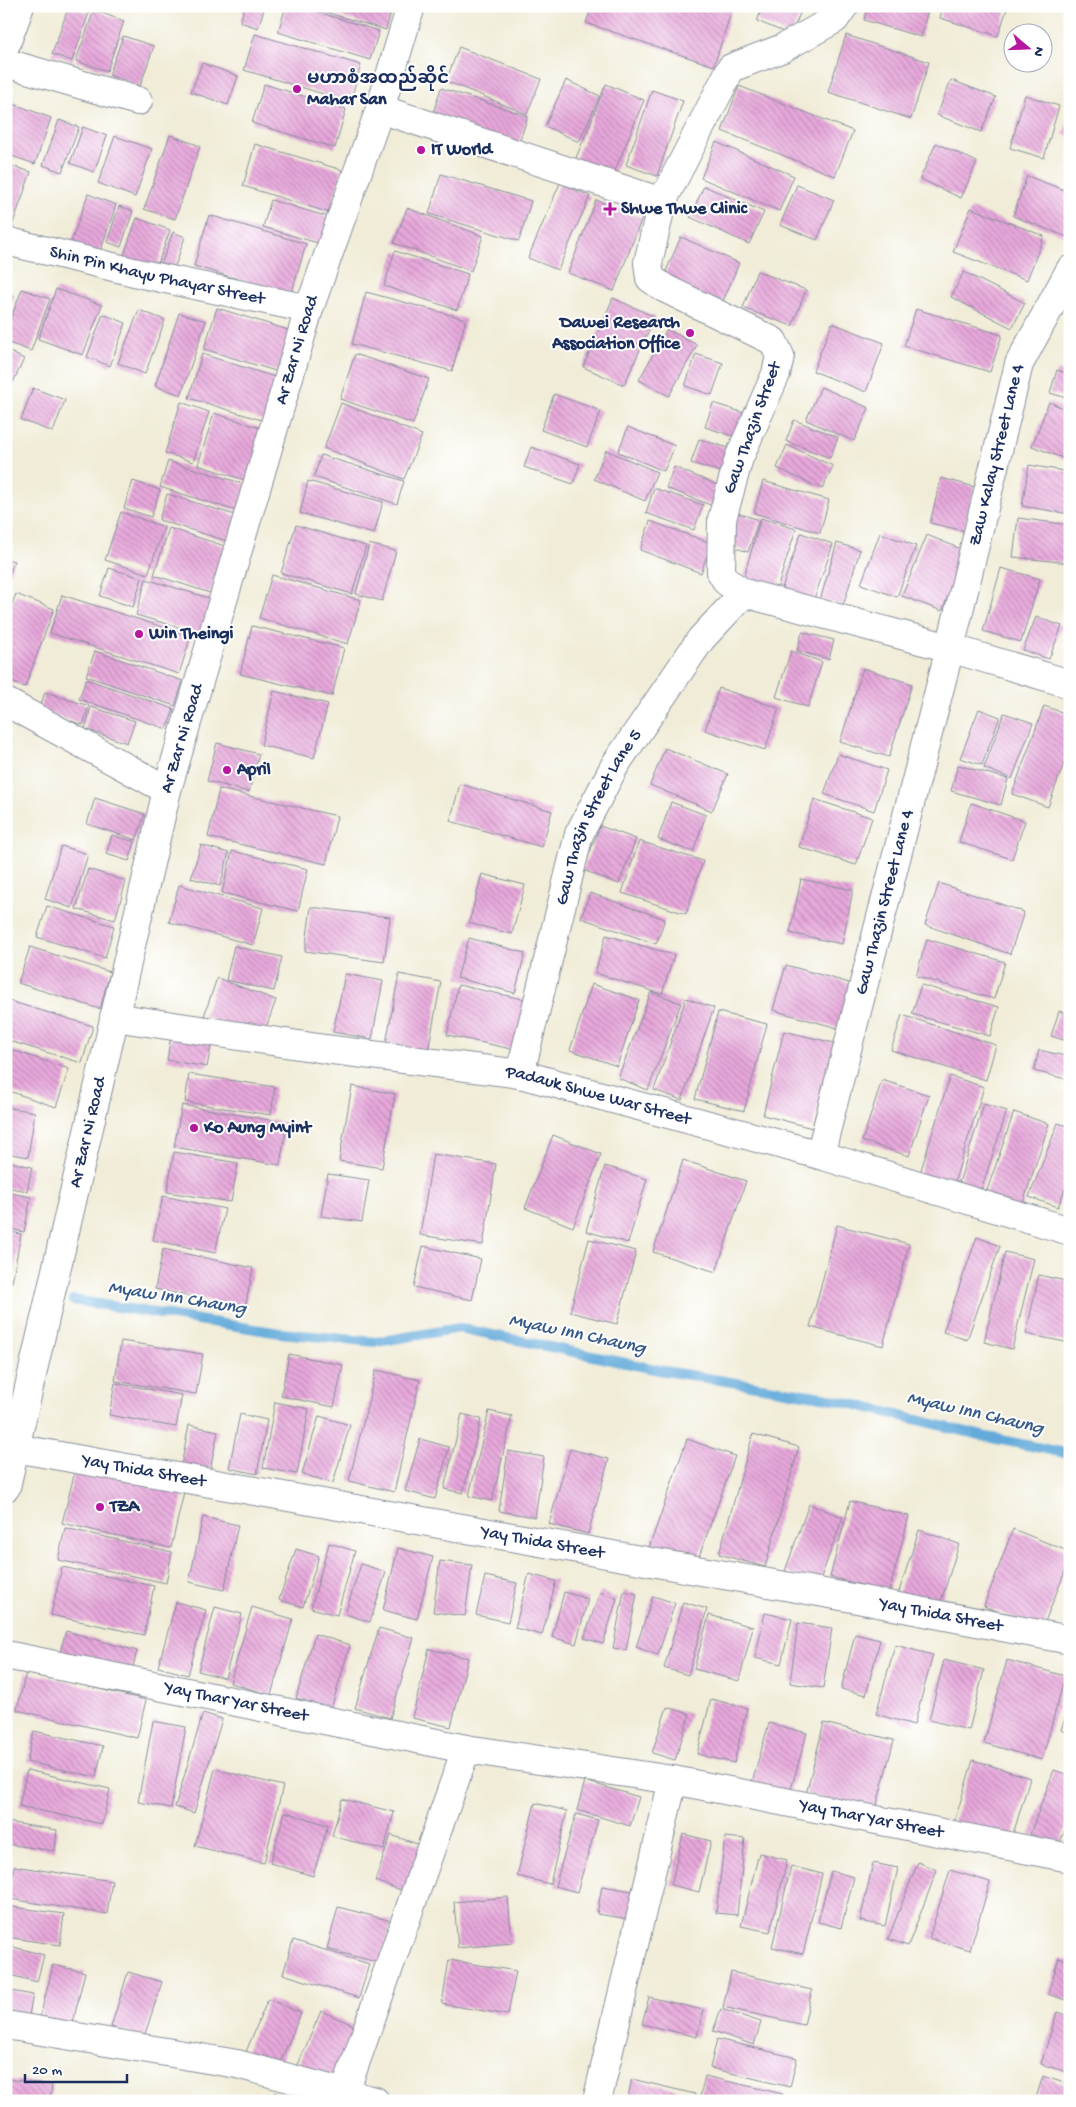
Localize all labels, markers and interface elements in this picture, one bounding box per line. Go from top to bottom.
north arrow [1004,22,1054,72]
text: N [1028,44,1047,59]
place label: မဟာစံအထည်ဆိုင် Mahar San [307,65,449,111]
marker: မဟာစံအထည်ဆိုင် Mahar San [291,83,303,95]
place label: IT World [431,140,494,161]
marker: IT World [415,144,427,156]
place label: Shwe Thwe Clinic [621,199,748,220]
marker: Shwe Thwe Clinic [603,202,617,216]
street label: Shin Pin Khayu Phayar Street [47,241,268,310]
street label: Ar Zar Ni Road [271,291,324,407]
place label: Dawei Research Association Office [551,313,681,355]
marker: Dawei Research Association Office [684,327,696,339]
street label: Gaw Thazin Street [719,358,787,497]
street label: Zaw Kalay Street Lane 4 [965,361,1029,548]
place label: Win Theingi [148,624,234,645]
marker: Win Theingi [133,628,145,640]
street label: Ar Zar Ni Road [156,680,209,796]
street label: Gaw Thazin Street Lane 5 [551,725,647,907]
place label: April [236,760,271,781]
marker: April [221,764,233,776]
street label: Gaw Thazin Street Lane 4 [851,807,919,997]
street label: Padauk Shwe War Street [503,1062,695,1131]
street label: Ar Zar Ni Road [65,1074,111,1190]
place label: Ko Aung Myint [203,1118,312,1139]
marker: Ko Aung Myint [188,1122,200,1134]
water label: Myaw Inn Chaung [106,1277,249,1321]
water label: Myaw Inn Chaung [507,1309,649,1361]
water label: Myaw Inn Chaung [905,1387,1047,1441]
street label: Yay Thida Street [79,1449,209,1493]
place label: TZA [108,1497,141,1518]
marker: TZA [94,1501,106,1513]
street label: Yay Thida Street [477,1521,608,1564]
street label: Yay Thida Street [876,1593,1006,1638]
street label: Yay Thar Yar Street [161,1677,311,1727]
street label: Yay Thar Yar Street [796,1794,947,1844]
scale bar [25,2052,128,2084]
text: 20 m [32,2062,62,2080]

